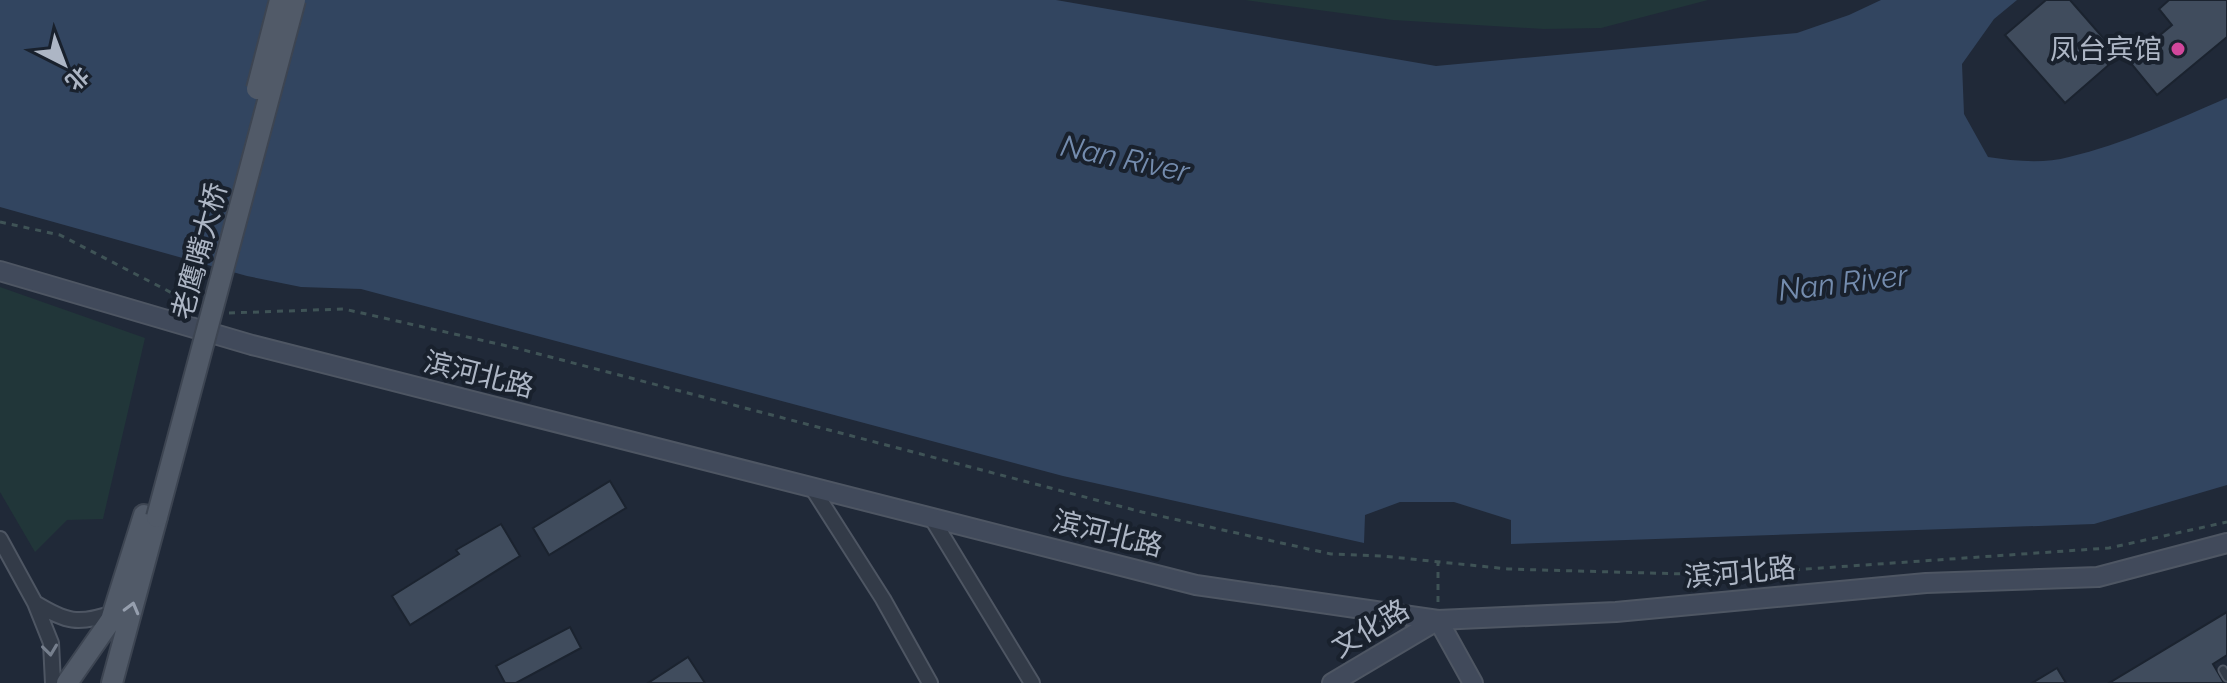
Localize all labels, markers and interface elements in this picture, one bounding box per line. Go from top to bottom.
north arrow [24,24,104,104]
place label: 凤台宾馆 [2050,33,2162,66]
marker: 凤台宾馆 [2169,40,2187,58]
text: 北 [61,62,94,96]
water label: Nan River [1058,128,1194,189]
street label: 老鹰嘴大桥 [165,179,234,323]
water label: Nan River [1776,257,1911,308]
street label: 滨河北路 [421,345,537,404]
street label: 滨河北路 [1050,504,1166,563]
street label: 滨河北路 [1683,551,1797,594]
street label: 文化路 [1326,593,1415,664]
one-way arrow [123,601,140,615]
one-way arrow [41,644,58,657]

